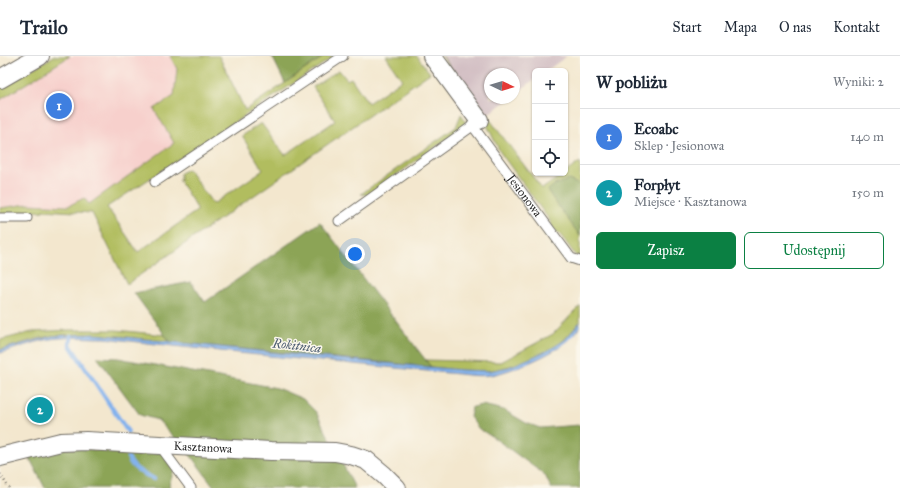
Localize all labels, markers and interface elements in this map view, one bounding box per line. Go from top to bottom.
text: Trailo [20,16,68,39]
text: Start [673,19,702,36]
text: Mapa [724,19,757,36]
text: O nas [779,19,811,36]
text: Kontakt [833,19,880,36]
north arrow [484,68,520,104]
map controls [532,68,568,176]
button: + [532,68,568,104]
text: W pobliżu [596,72,667,93]
text: Wyniki: 2 [833,74,884,90]
pin: 1 [46,91,72,121]
button: − [532,104,568,140]
text: Ecoabc [634,120,679,138]
text: 1 [606,129,612,145]
text: 140 m [850,129,884,145]
text: Sklep · Jesionowa [634,138,724,154]
button: locate [532,140,568,176]
street label: Jesionowa [502,170,545,220]
text: Forpłyt [634,176,680,194]
text: 2 [606,185,612,201]
text: 150 m [852,185,884,201]
text: Miejsce · Kasztanowa [634,194,747,210]
button: Zapisz [596,232,736,269]
button: Udostępnij [744,232,884,269]
your location [345,244,365,264]
water label: Rokitnica [271,335,322,357]
pin: 2 [27,395,53,425]
street label: Kasztanowa [173,439,233,456]

